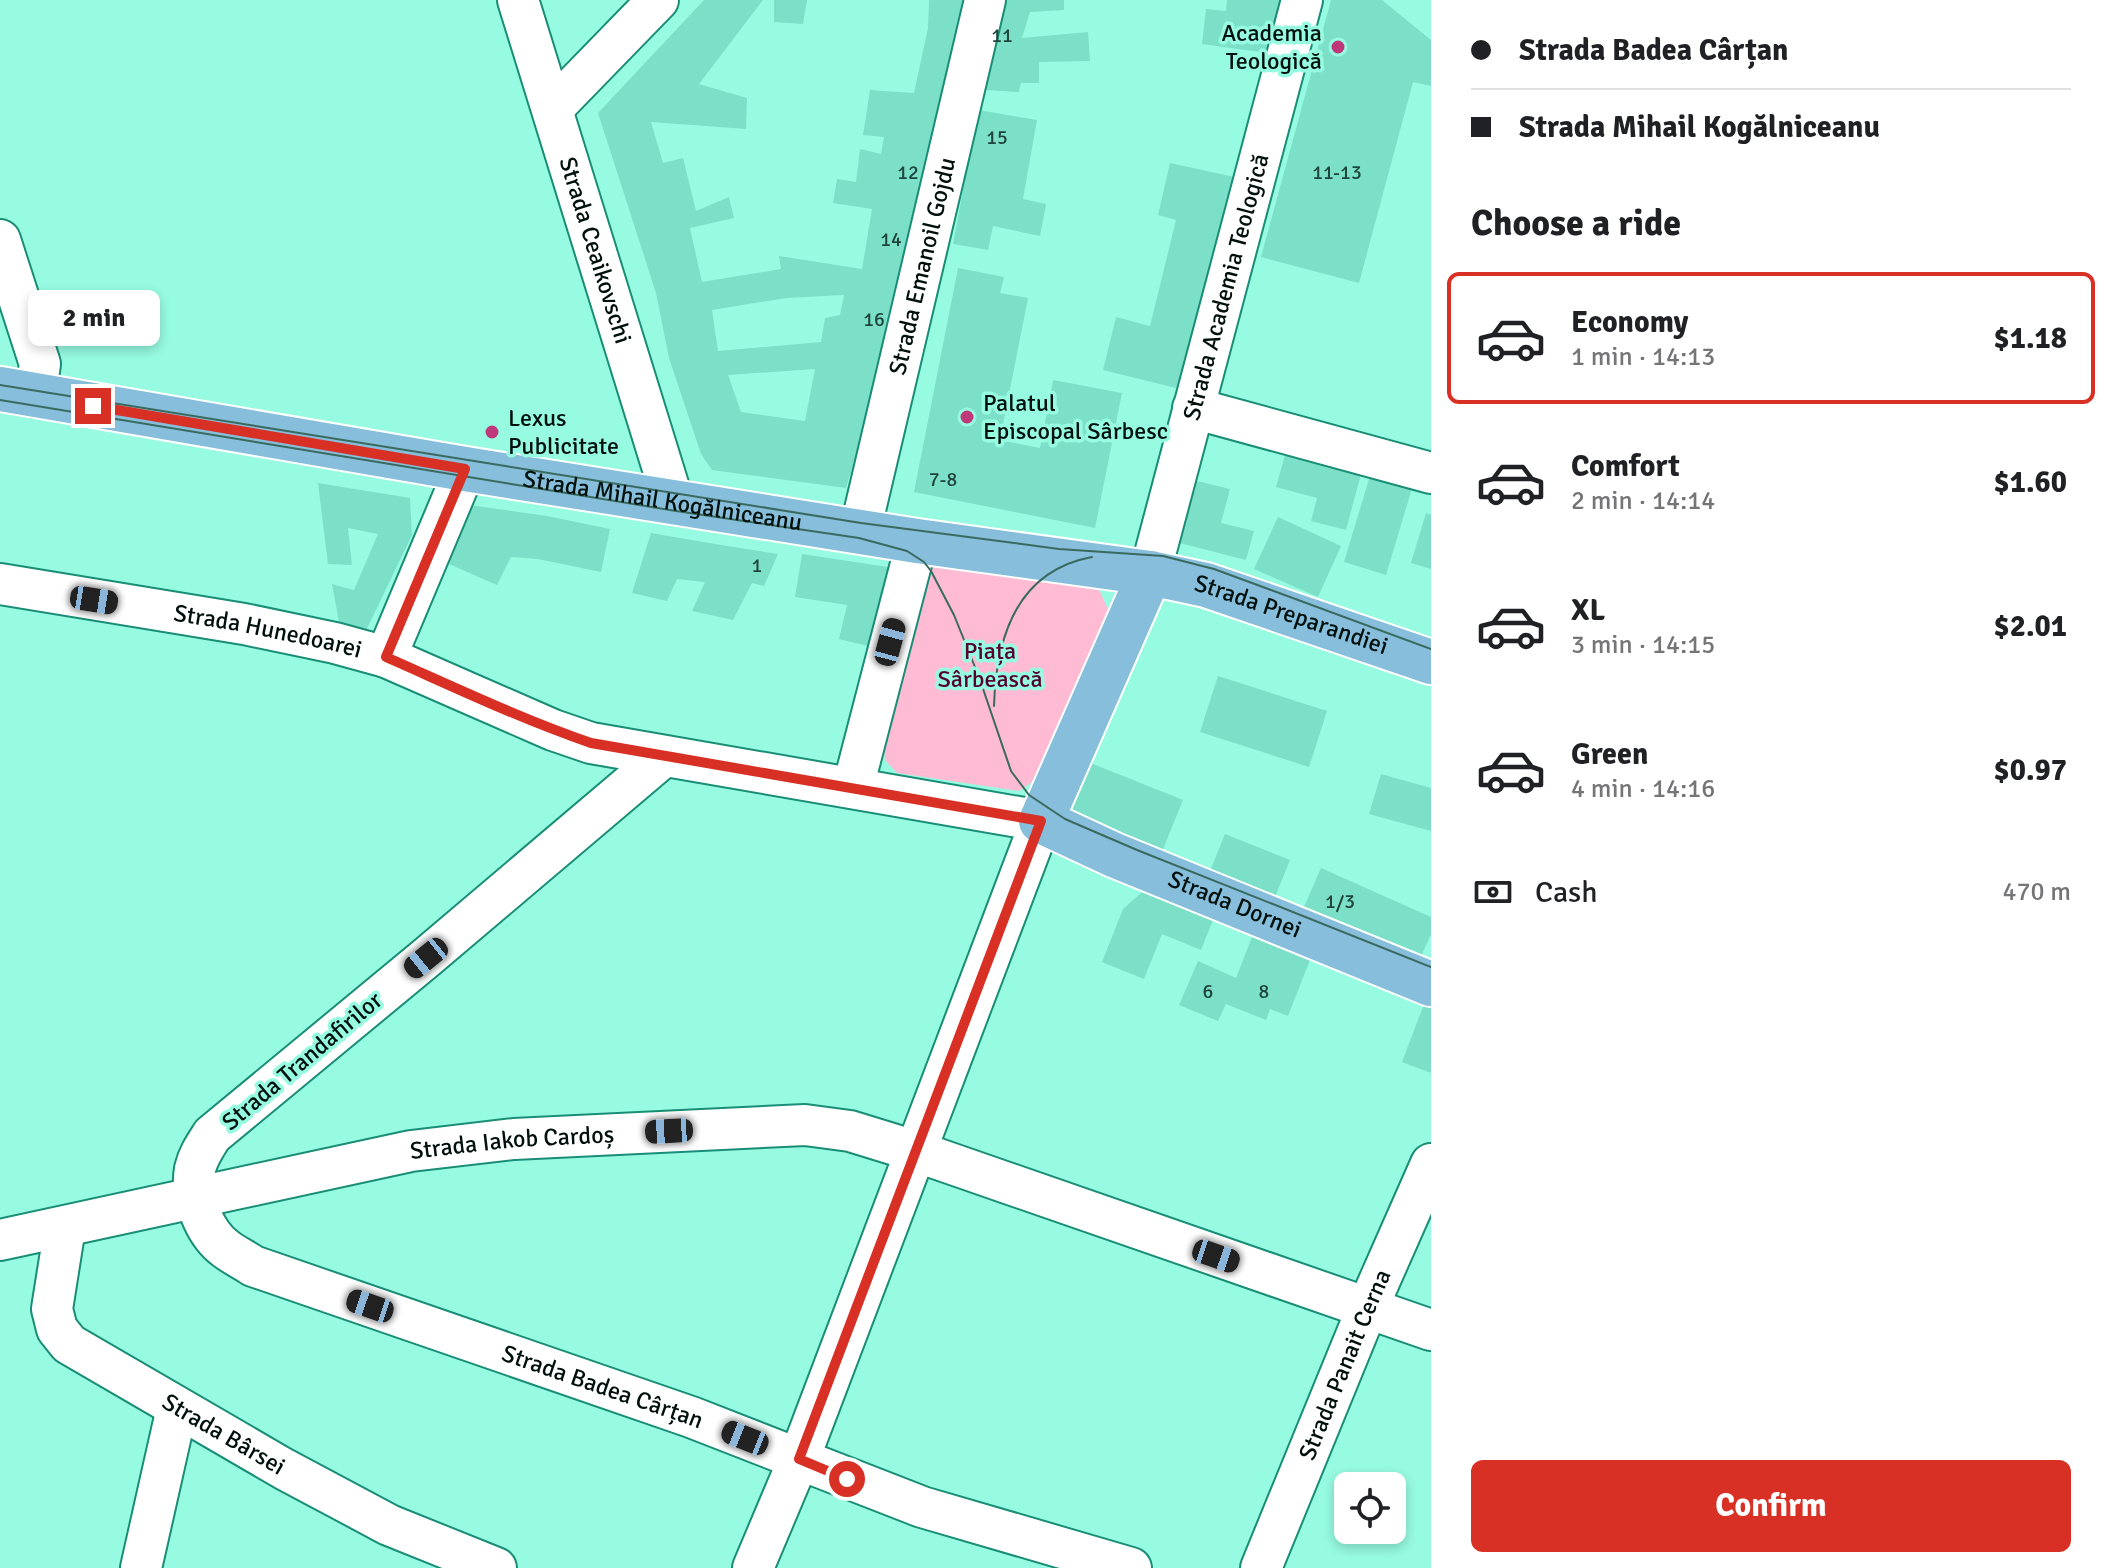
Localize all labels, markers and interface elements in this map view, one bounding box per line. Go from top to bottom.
place label: Academia Teologică [1222,18,1322,76]
house number: 11 [991,23,1013,48]
text: Strada Badea Cârțan [1519,32,1788,69]
marker: Academia Teologică [1329,38,1347,56]
text: Strada Mihail Kogălniceanu [1519,109,1880,146]
house number: 15 [986,125,1008,150]
street label: Strada Academia Teologică [1176,150,1276,423]
street label: Strada Ceaikovschi [552,153,638,347]
street label: Strada Emanoil Gojdu [882,155,962,378]
house number: 12 [897,160,919,185]
house number: 11-13 [1312,160,1362,185]
text: Choose a ride [1471,201,1681,246]
house number: 14 [880,227,902,252]
callout: 2 min [27,290,159,346]
text: 2 min [63,302,125,334]
icon: car [1475,302,1547,374]
text: Economy [1571,304,1688,341]
house number: 16 [863,307,885,332]
text: $1.18 [1994,320,2067,357]
text: 1 min · 14:13 [1571,341,1715,373]
route end [75,388,111,424]
place label: Palatul Episcopal Sârbesc [983,388,1168,446]
place label: Lexus Publicitate [508,403,619,461]
marker: Palatul Episcopal Sârbesc [958,408,976,426]
marker: Lexus Publicitate [483,423,501,441]
icon: car [1475,446,1547,518]
text: Comfort [1571,448,1680,485]
street label: Strada Mihail Kogălniceanu [521,463,804,538]
text: $1.60 [1994,464,2067,501]
house number: 7-8 [929,467,957,492]
text: 2 min · 14:14 [1571,485,1715,517]
house number: 1 [752,553,762,578]
street label: Strada Preparandiei [1192,568,1392,661]
car [68,584,120,616]
icon: car [1475,590,1547,662]
text: XL [1571,592,1605,629]
street label: Strada Hunedoarei [172,598,365,665]
text: $2.01 [1994,608,2067,645]
car [872,616,908,668]
text: 3 min · 14:15 [1571,629,1715,661]
park label: Piața Sârbească [937,636,1043,694]
icon: car [1475,734,1547,806]
text: Green [1571,736,1648,773]
text: $0.97 [1994,752,2067,789]
text: 4 min · 14:16 [1571,773,1715,805]
street label: Strada Dornei [1164,864,1306,945]
icon: cash [1471,870,1515,914]
text: Cash [1535,874,1598,911]
text: 470 m [2002,876,2071,908]
house number: 1/3 [1325,889,1355,914]
car [400,934,452,982]
house number: 6 [1203,979,1213,1004]
house number: 8 [1259,979,1269,1004]
street label: Strada Trandafirilor [216,985,388,1137]
car [644,1118,694,1144]
street label: Strada Iakob Cardoș [408,1119,615,1166]
car [1189,1237,1243,1275]
street label: Strada Panait Cerna [1292,1264,1398,1464]
car [343,1287,397,1325]
street label: Strada Badea Cârțan [498,1338,708,1435]
street label: Strada Bârsei [157,1387,291,1482]
car [718,1418,772,1458]
button: Confirm [1471,1460,2071,1552]
route start [829,1461,865,1497]
map controls [1334,1472,1406,1544]
button: locate [1334,1472,1406,1544]

